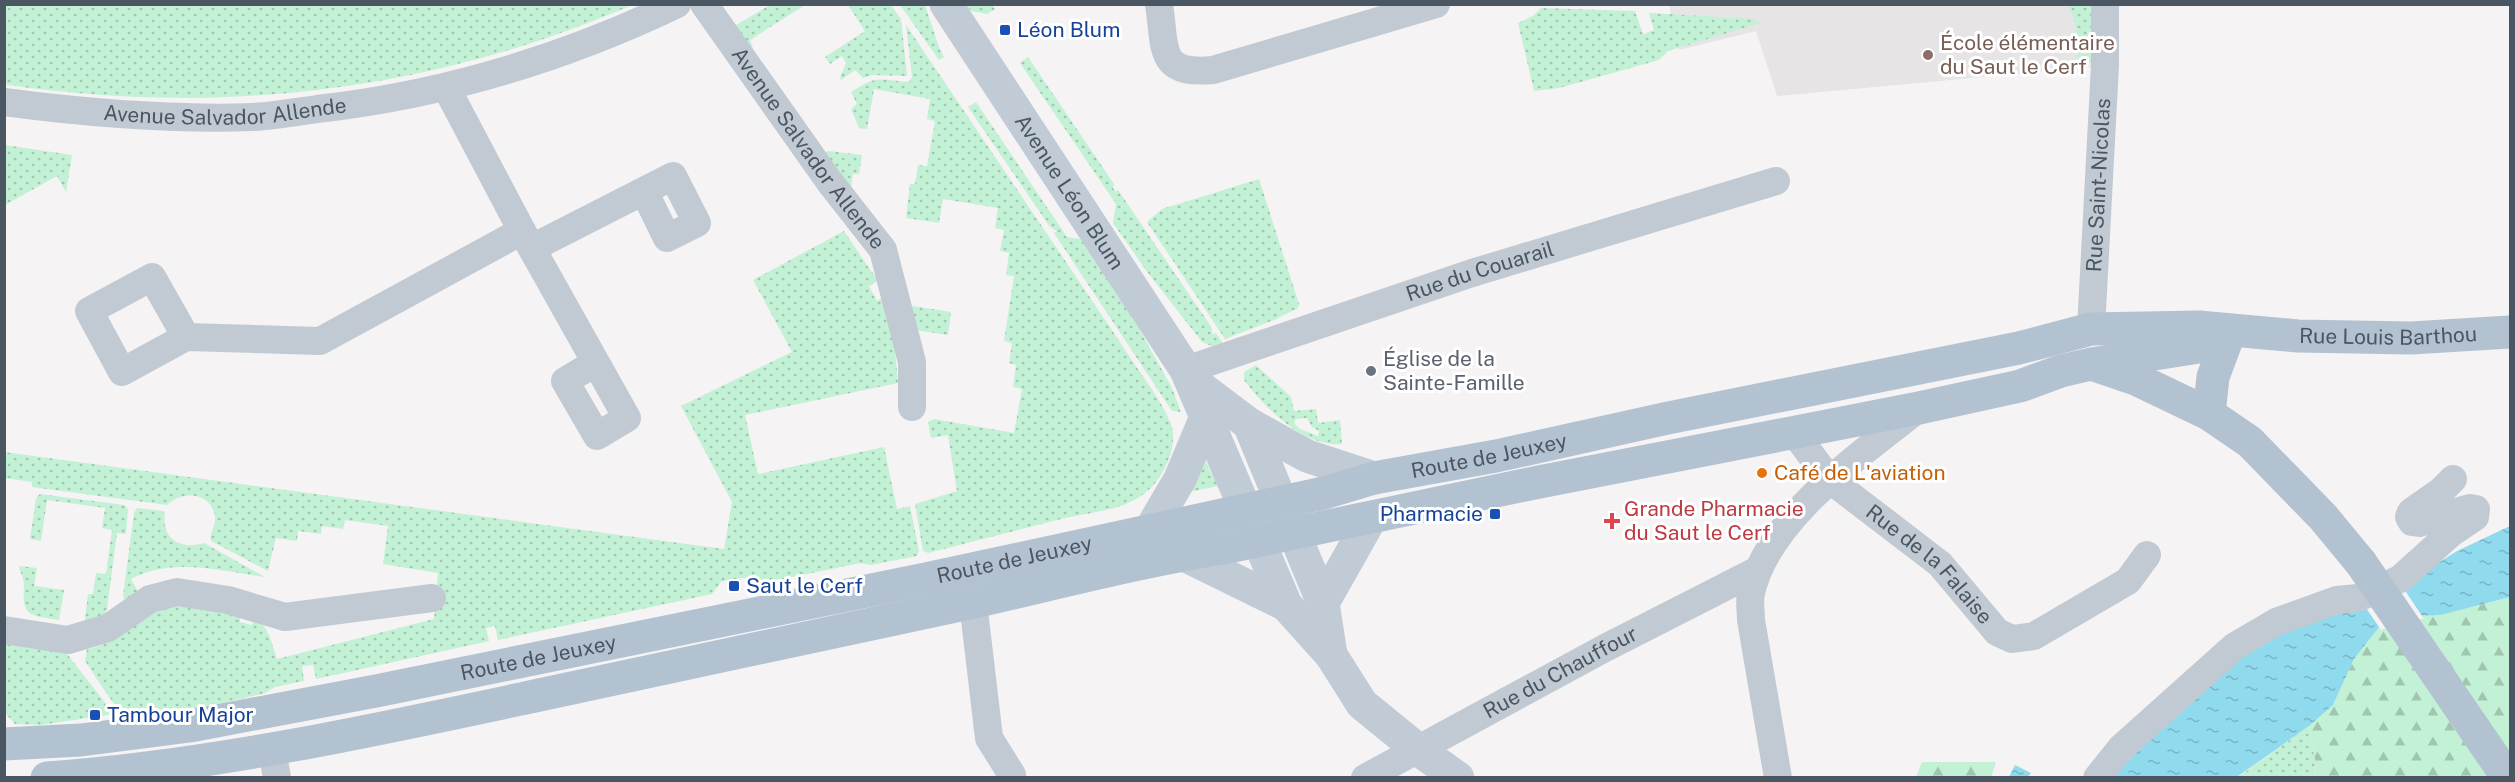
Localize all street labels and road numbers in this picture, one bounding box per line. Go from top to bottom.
street label: Avenue Salvador Allende [727,42,891,254]
street label: Avenue Salvador Allende [103,92,348,130]
street label: Rue Saint-Nicolas [2081,98,2115,273]
street label: Avenue Léon Blum [1010,110,1130,274]
street label: Rue du Couarail [1402,236,1557,307]
street label: Rue Louis Barthou [2299,321,2478,350]
street label: Route de Jeuxey [1409,428,1569,483]
street label: Rue de la Falaise [1861,499,1998,629]
street label: Route de Jeuxey [934,530,1094,588]
street label: Rue du Chauffour [1479,621,1641,724]
street label: Route de Jeuxey [458,629,618,686]

